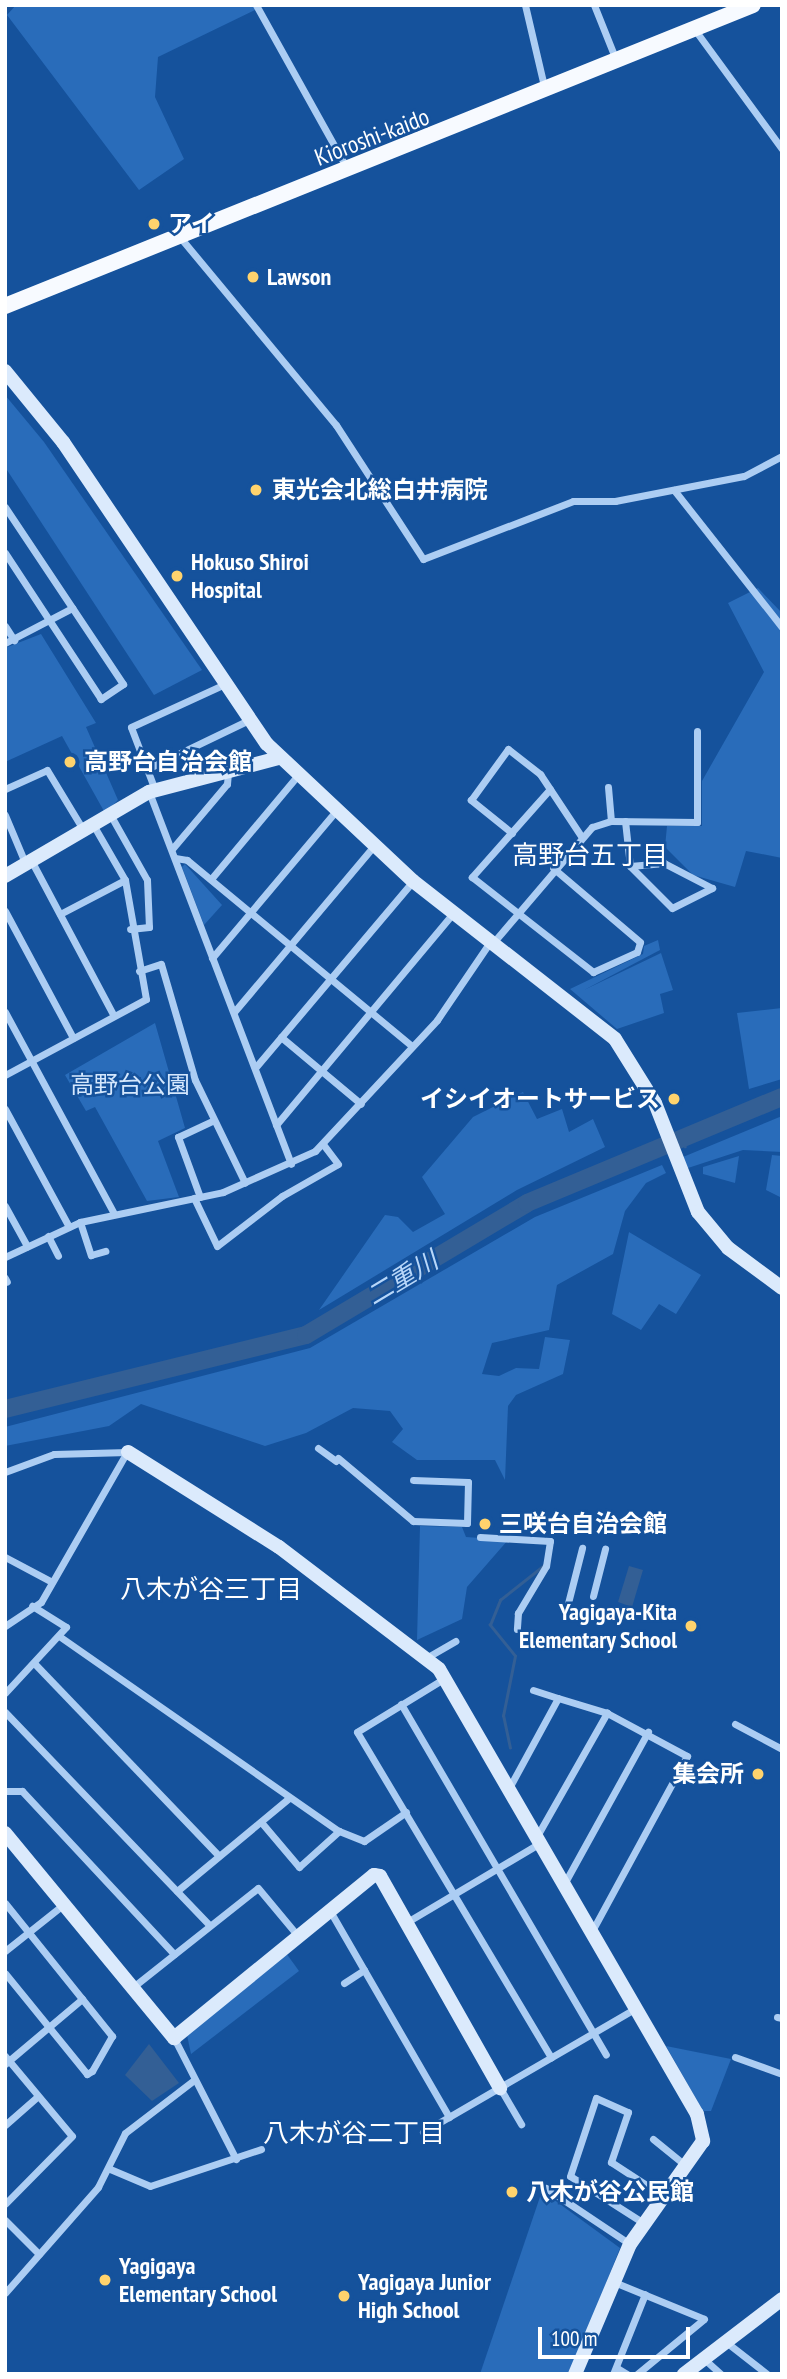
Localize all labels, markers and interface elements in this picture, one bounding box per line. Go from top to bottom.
street label: Kioroshi-kaido [311,102,433,172]
place label: アイ [168,210,216,238]
marker: アイ [146,216,162,232]
place label: Lawson [267,263,331,291]
marker: Lawson [245,269,261,285]
place label: 東光会北総白井病院 [272,476,488,504]
marker: 東光会北総白井病院 [246,480,266,500]
place label: Hokuso Shiroi Hospital [191,548,309,604]
marker: Hokuso Shiroi Hospital [169,568,185,584]
place label: 高野台自治会館 [84,748,252,776]
marker: 高野台自治会館 [62,754,78,770]
district label: 高野台五丁目 [512,839,668,871]
park label: 高野台公園 [70,1071,190,1099]
place label: イシイオートサービス [420,1085,660,1113]
marker: イシイオートサービス [666,1091,682,1107]
water label: 二重川 [361,1245,443,1311]
place label: 三咲台自治会館 [499,1510,667,1538]
marker: 三咲台自治会館 [477,1516,493,1532]
district label: 八木が谷三丁目 [120,1573,302,1605]
place label: Yagigaya-Kita Elementary School [518,1598,677,1654]
marker: Yagigaya-Kita Elementary School [683,1618,699,1634]
place label: 集会所 [672,1760,744,1788]
marker: 集会所 [750,1766,766,1782]
district label: 八木が谷二丁目 [263,2117,445,2149]
place label: 八木が谷公民館 [526,2178,694,2206]
marker: 八木が谷公民館 [504,2184,520,2200]
place label: Yagigaya Elementary School [119,2252,278,2308]
place label: Yagigaya Junior High School [358,2268,491,2324]
marker: Yagigaya Elementary School [97,2272,113,2288]
marker: Yagigaya Junior High School [336,2288,352,2304]
scale bar [542,2312,694,2356]
text: 100 m [551,2325,597,2352]

